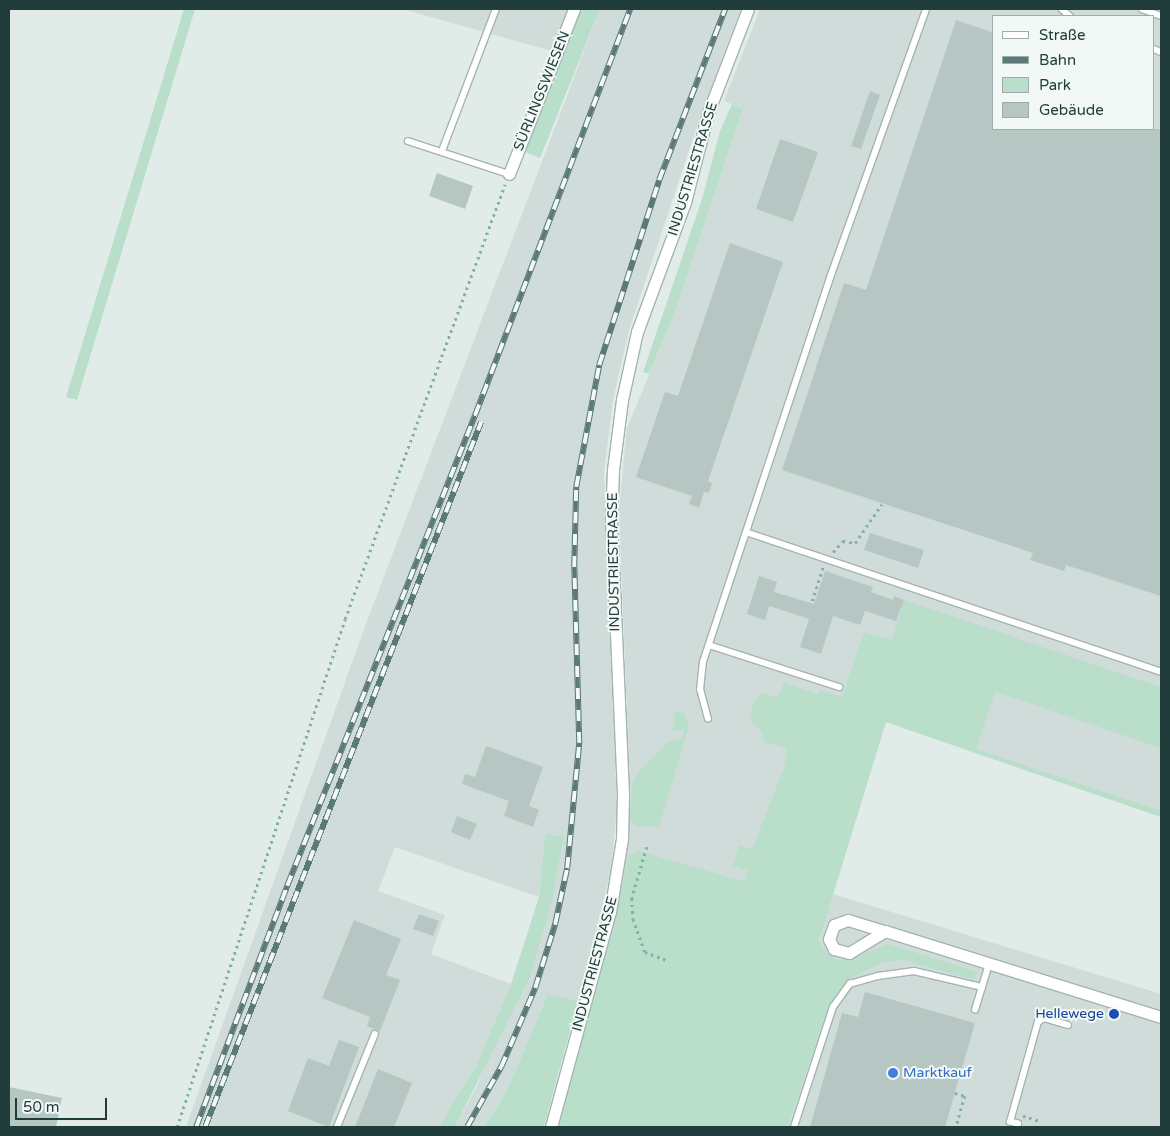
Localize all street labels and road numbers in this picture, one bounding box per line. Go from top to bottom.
street label: SÜRLINGSWIESEN [510,29,574,153]
street label: INDUSTRIESTRASSE [665,100,721,238]
street label: INDUSTRIESTRASSE [604,492,624,632]
street label: INDUSTRIESTRASSE [569,895,621,1033]

